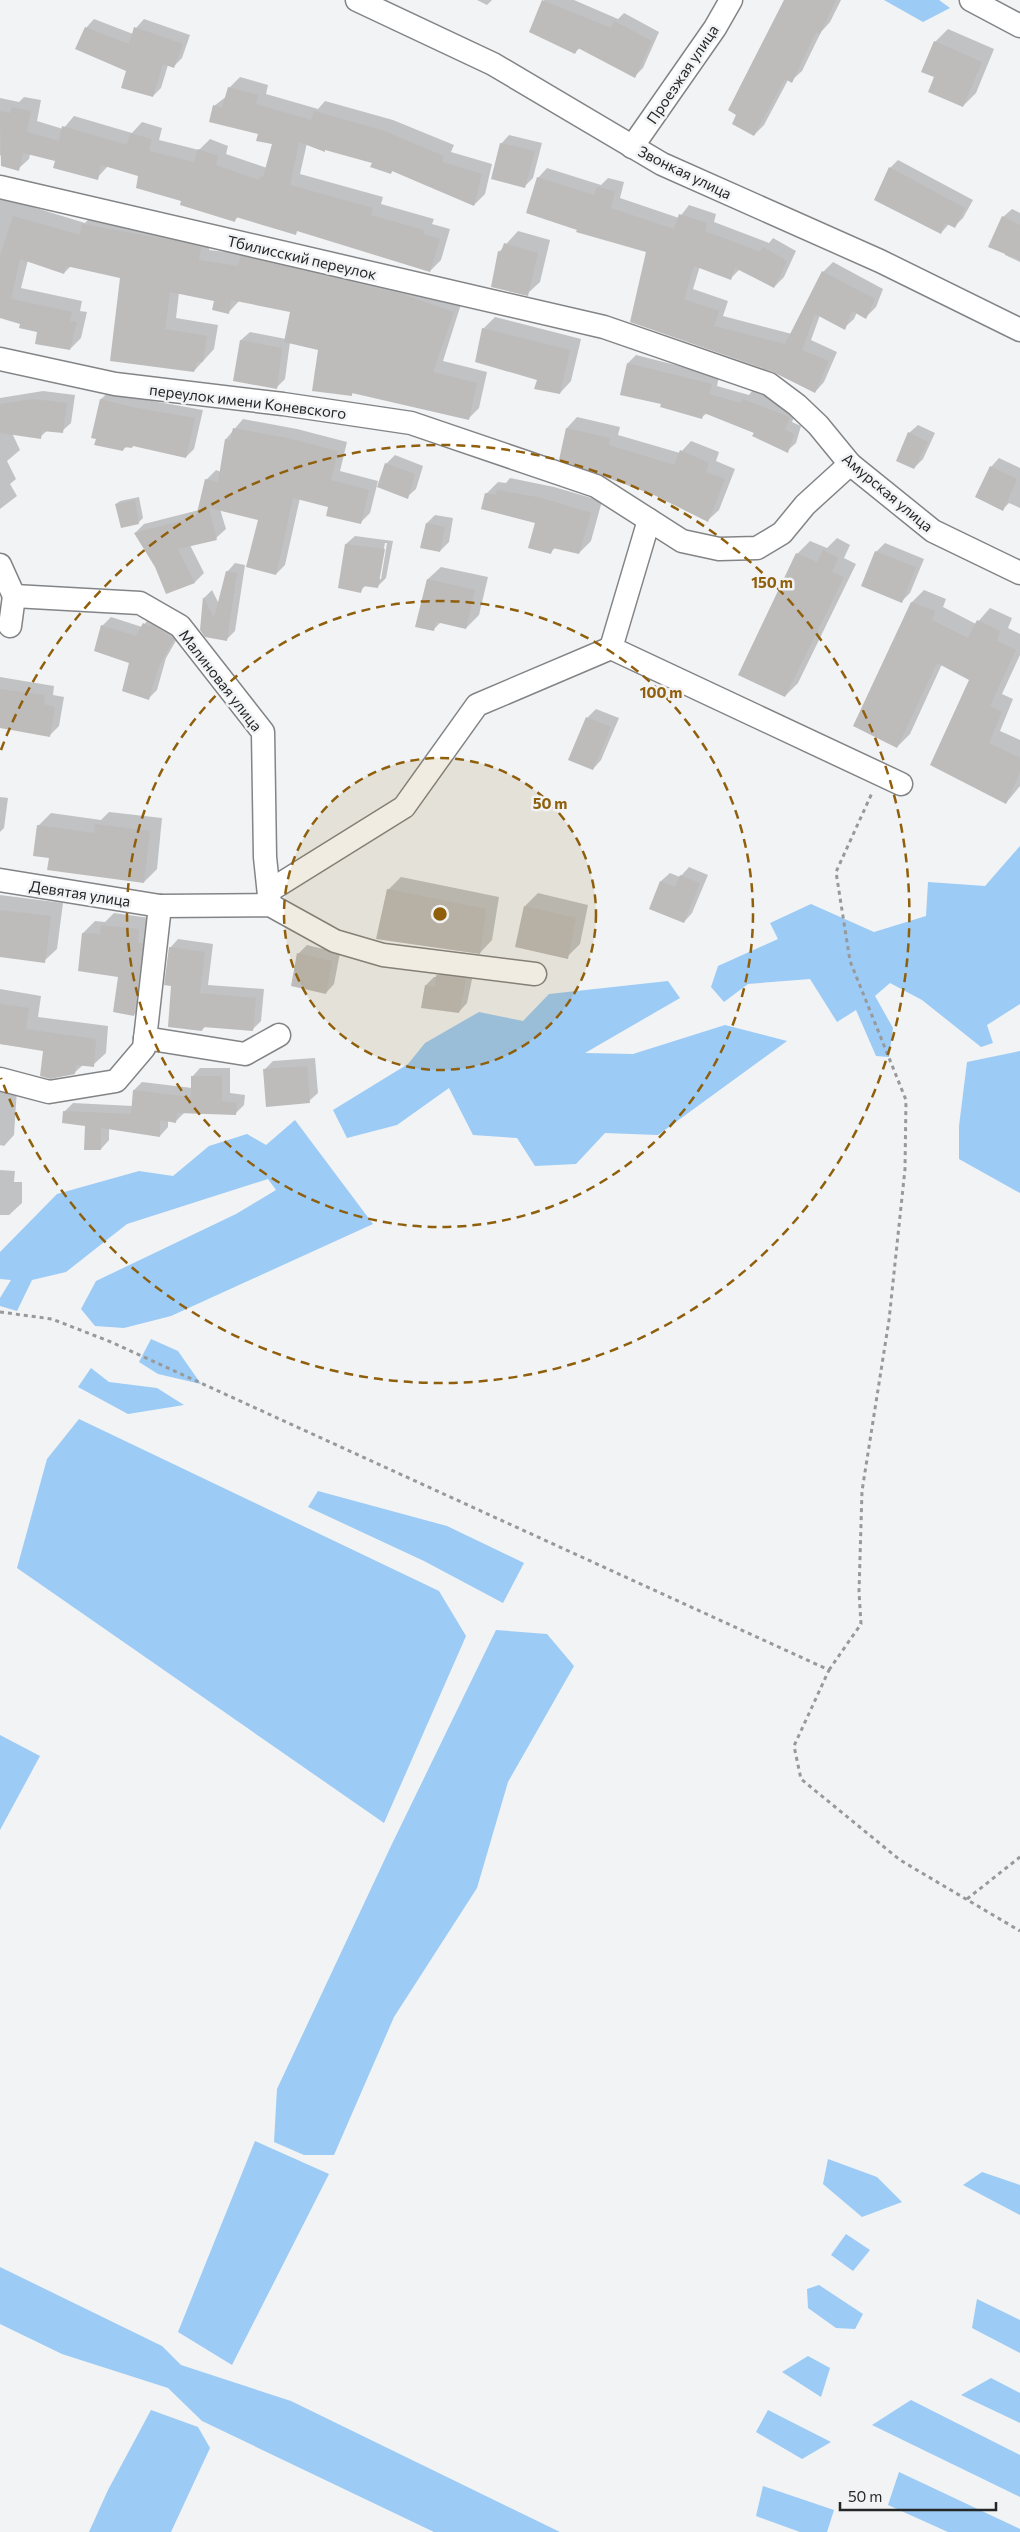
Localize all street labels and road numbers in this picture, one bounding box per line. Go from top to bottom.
street label: Проезжая улица [642,21,722,127]
street label: Звонкая улица [635,142,735,202]
street label: Тбилисский переулок [226,231,378,283]
street label: переулок имени Коневского [148,380,348,422]
street label: Амурская улица [839,449,937,535]
street label: Малиновая улица [176,625,266,735]
street label: Девятая улица [28,876,132,910]

